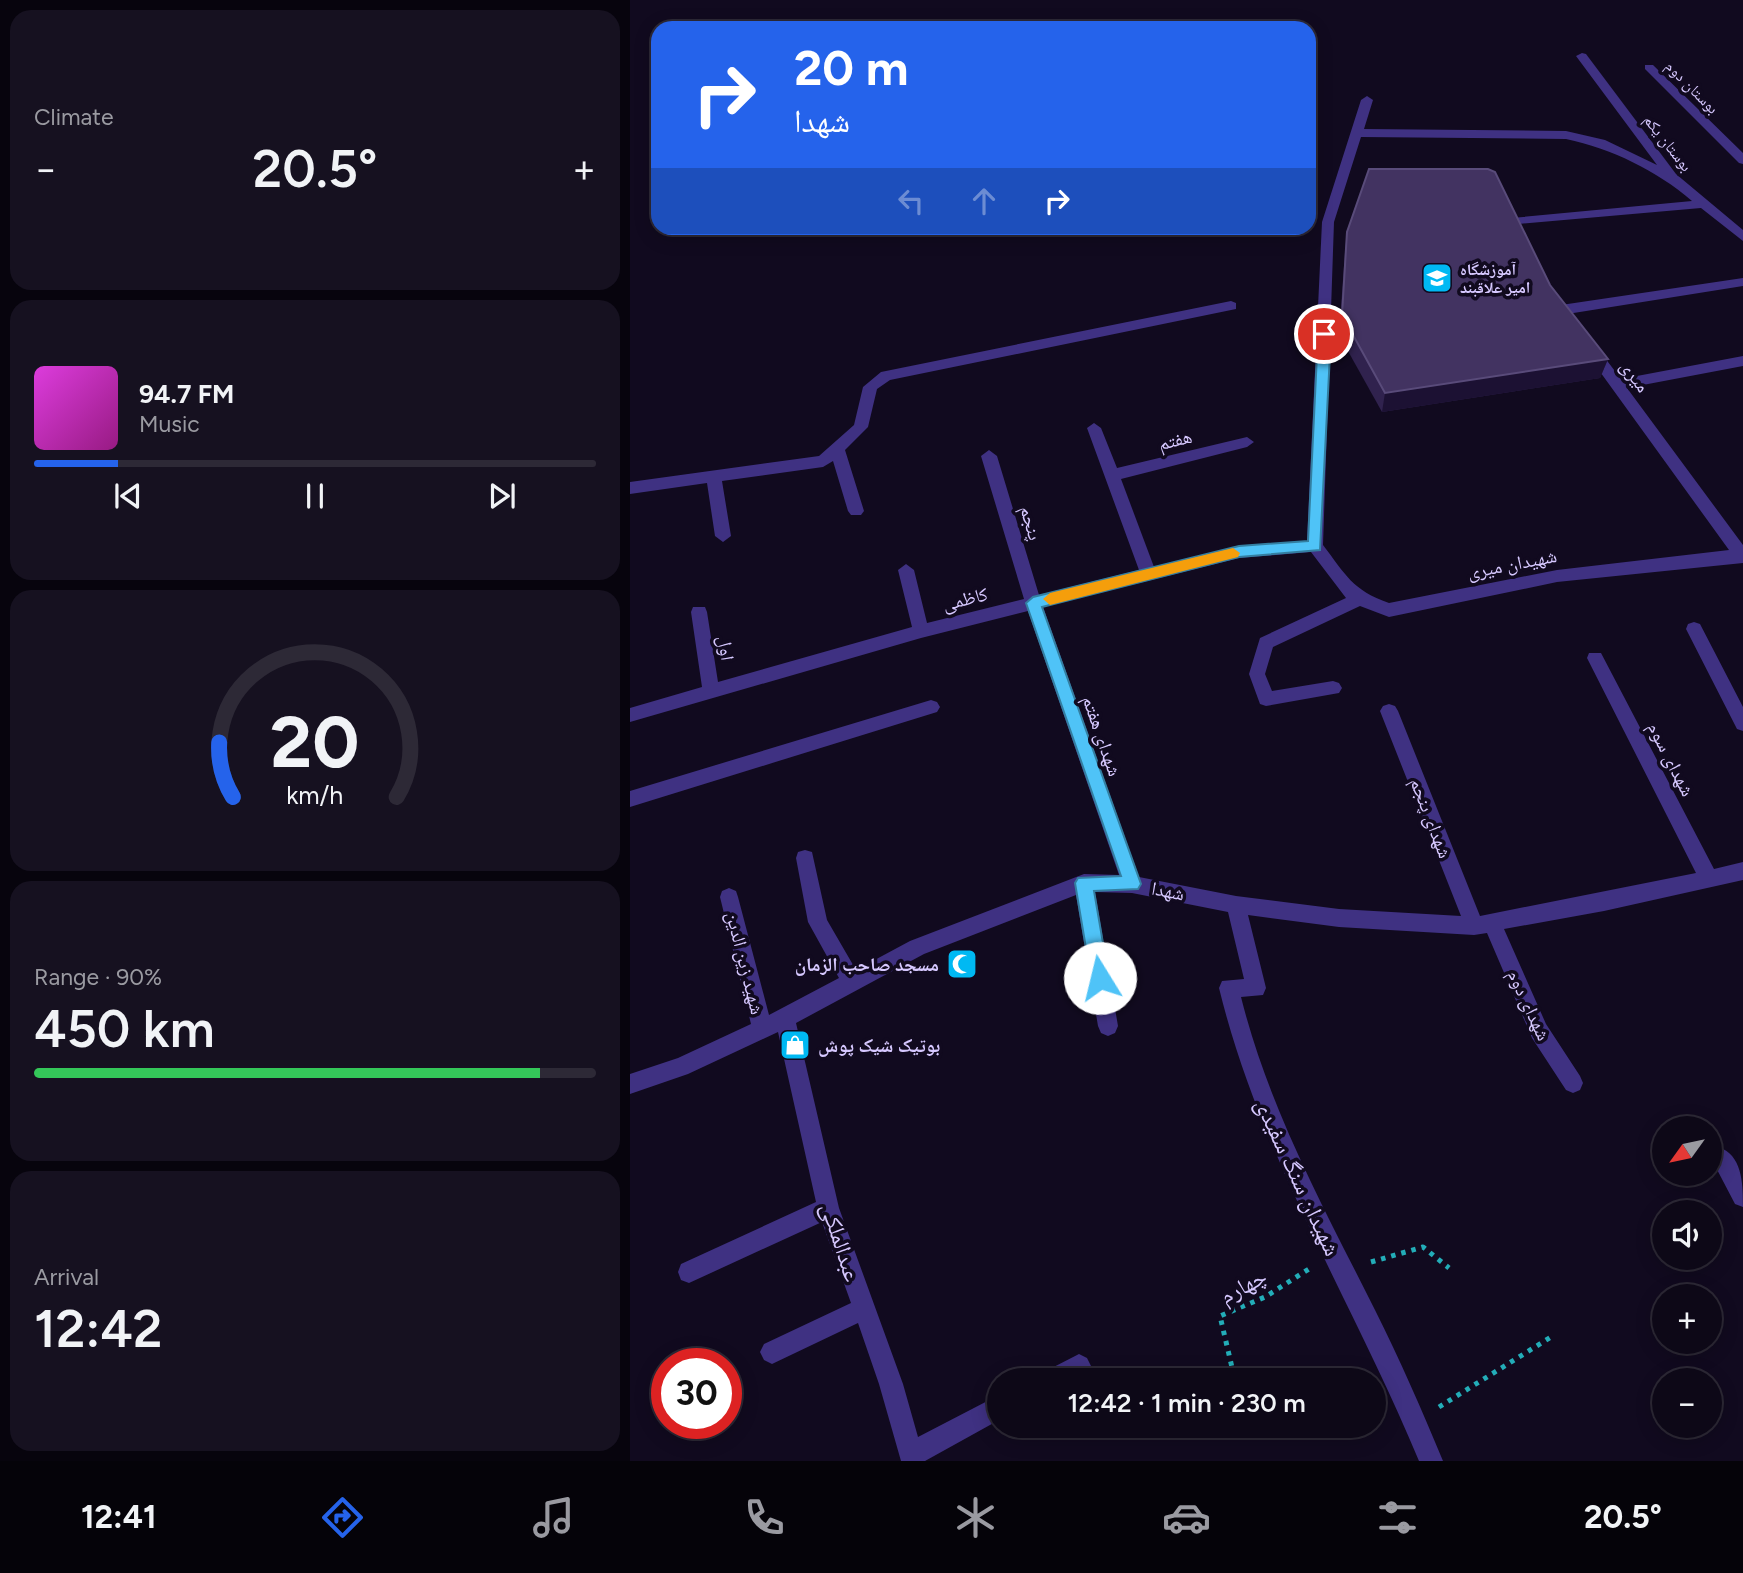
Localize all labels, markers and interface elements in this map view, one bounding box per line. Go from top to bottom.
text: 20 m [794,38,909,97]
icon: right [679,49,770,140]
street label: بوستان دوم [1661,56,1723,118]
text: شهدا [794,102,850,140]
text: Climate [34,103,113,131]
street label: بوستان یکم [1639,111,1696,176]
text: 20.5° [253,138,377,200]
text: − [34,146,58,192]
text: + [572,146,596,192]
icon: left [892,182,930,220]
icon: ahead [965,182,1003,220]
icon: right [1038,182,1076,220]
place label: آموزشگاه امیر علاقبند [1460,260,1530,297]
school or university icon: آموزشگاه امیر علاقبند [1420,261,1454,295]
pin [1294,304,1354,364]
icon: arrive [1305,315,1343,353]
street label: میری [1615,355,1655,397]
text: 94.7 FM [139,378,234,410]
text: Music [139,410,200,438]
street label: هفتم [1156,425,1194,456]
icon: previous [109,477,147,515]
icon: pause [296,477,334,515]
icon: next [483,477,521,515]
street label: پنجم [1014,503,1047,543]
street label: شهیدان میری [1465,544,1559,584]
street label: کاظمی [940,582,990,616]
street label: اول [713,634,739,662]
street label: شهدای هفتم [1077,693,1126,780]
text: 20 [270,698,360,785]
street label: شهدای سوم [1641,718,1699,801]
street label: شهدای پنجم [1404,774,1457,862]
text: km/h [286,779,344,809]
street label: شهدا [1149,877,1187,905]
street label: شهید زین الدین [721,909,769,1017]
position arrow [1063,941,1137,1015]
mosque icon: مسجد صاحب الزمان [945,947,979,981]
place label: مسجد صاحب الزمان [795,953,939,976]
text: Range · 90% [34,963,162,991]
street label: شهدای دوم [1501,966,1555,1045]
text: 450 km [34,998,215,1060]
shop icon: بوتیک شیک پوش [778,1028,812,1062]
place label: بوتیک شیک پوش [818,1034,940,1057]
street label: شهیدان سنگ سفیدی [1249,1094,1347,1260]
north arrow [1652,1116,1722,1186]
map controls [1652,1116,1722,1438]
street label: عبدالملکی [815,1199,867,1285]
button: sound [1652,1200,1722,1270]
street label: چهارم [1215,1262,1272,1312]
text: Arrival [34,1263,99,1291]
button: + [1652,1284,1722,1354]
text: 12:42 [34,1298,163,1360]
speed limit sign: 30 [651,1348,742,1439]
button: − [1652,1368,1722,1438]
text: 12:42 · 1 min · 230 m [1067,1387,1306,1419]
icon: directions [318,1493,367,1542]
icon: music [529,1493,578,1542]
icon: phone [740,1493,789,1542]
icon: climate [951,1493,1000,1542]
icon: car [1162,1493,1211,1542]
icon: filters [1373,1493,1422,1542]
text: 12:41 [81,1498,156,1536]
text: 20.5° [1584,1498,1662,1536]

